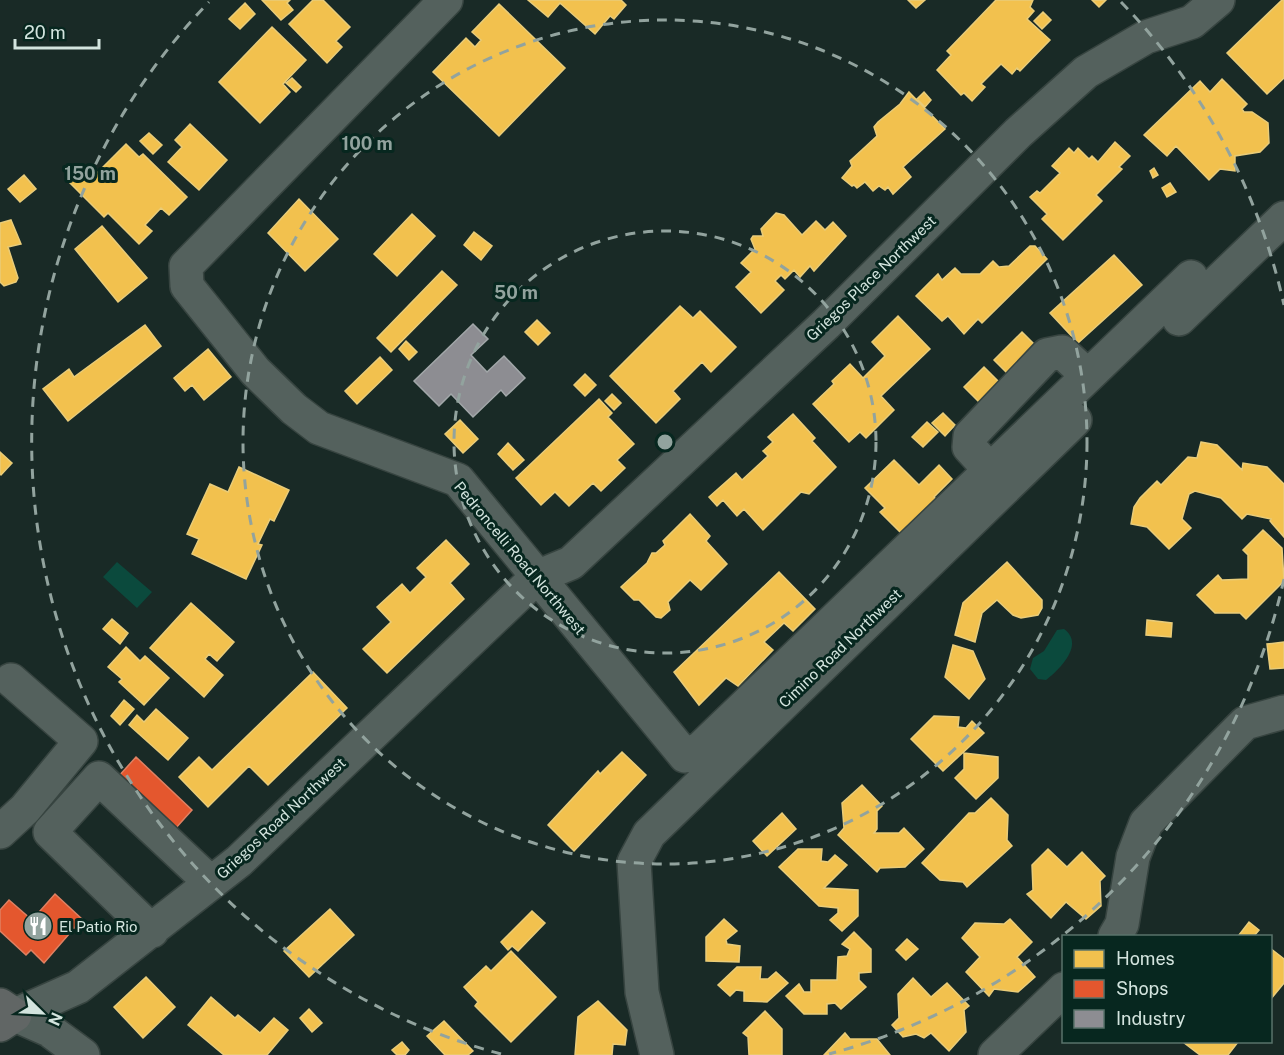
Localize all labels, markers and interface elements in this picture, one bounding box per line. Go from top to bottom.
scale bar [15,12,99,50]
text: 20 m [24,22,66,43]
text: 100 m [341,133,393,154]
text: 150 m [64,163,116,184]
street label: Griegos Place Northwest [803,212,939,344]
text: 50 m [494,282,538,303]
centre of rings [655,432,675,452]
street label: Pedroncelli Road Northwest [451,478,589,638]
street label: Cimino Road Northwest [775,585,905,711]
street label: Griegos Road Northwest [213,754,349,882]
restaurant icon: El Patio Rio [22,910,54,942]
place label: El Patio Rio [59,918,138,935]
legend [1062,935,1272,1043]
text: Homes [1116,948,1175,969]
text: Shops [1116,978,1168,999]
north arrow [12,983,72,1043]
text: Industry [1116,1008,1186,1029]
text: N [44,1009,66,1028]

